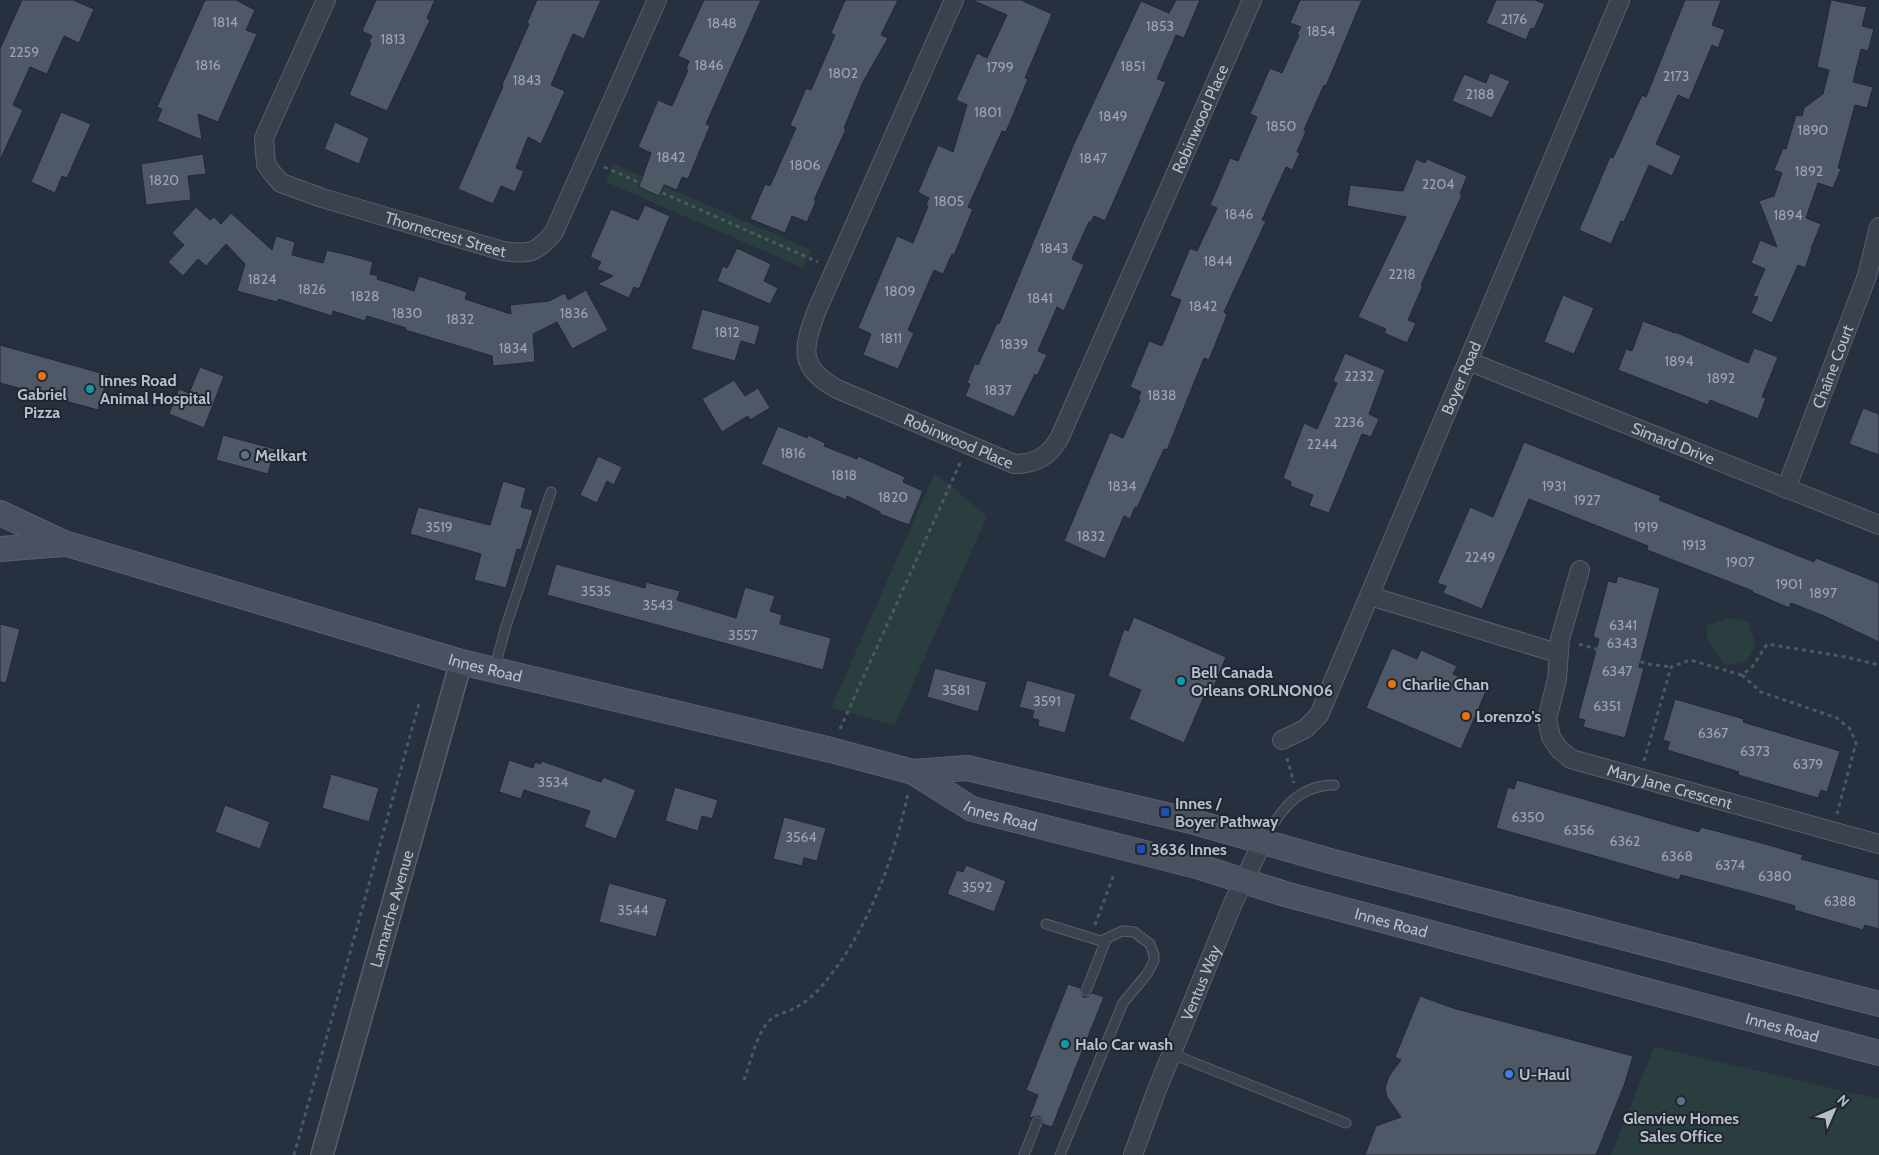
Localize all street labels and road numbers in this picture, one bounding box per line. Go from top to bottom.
street label: Robinwood Place [1168,62,1232,176]
street label: Thornecrest Street [383,208,508,261]
street label: Chaîne Court [1809,322,1858,411]
street label: Boyer Road [1438,339,1485,418]
street label: Robinwood Place [901,409,1016,473]
street label: Simard Drive [1629,418,1717,468]
street label: Innes Road [446,650,524,686]
street label: Mary Jane Crescent [1605,760,1735,813]
street label: Innes Road [960,797,1039,835]
street label: Lamarche Avenue [366,848,417,969]
street label: Innes Road [1352,904,1430,942]
street label: Ventus Way [1177,942,1225,1024]
street label: Innes Road [1744,1009,1821,1047]

